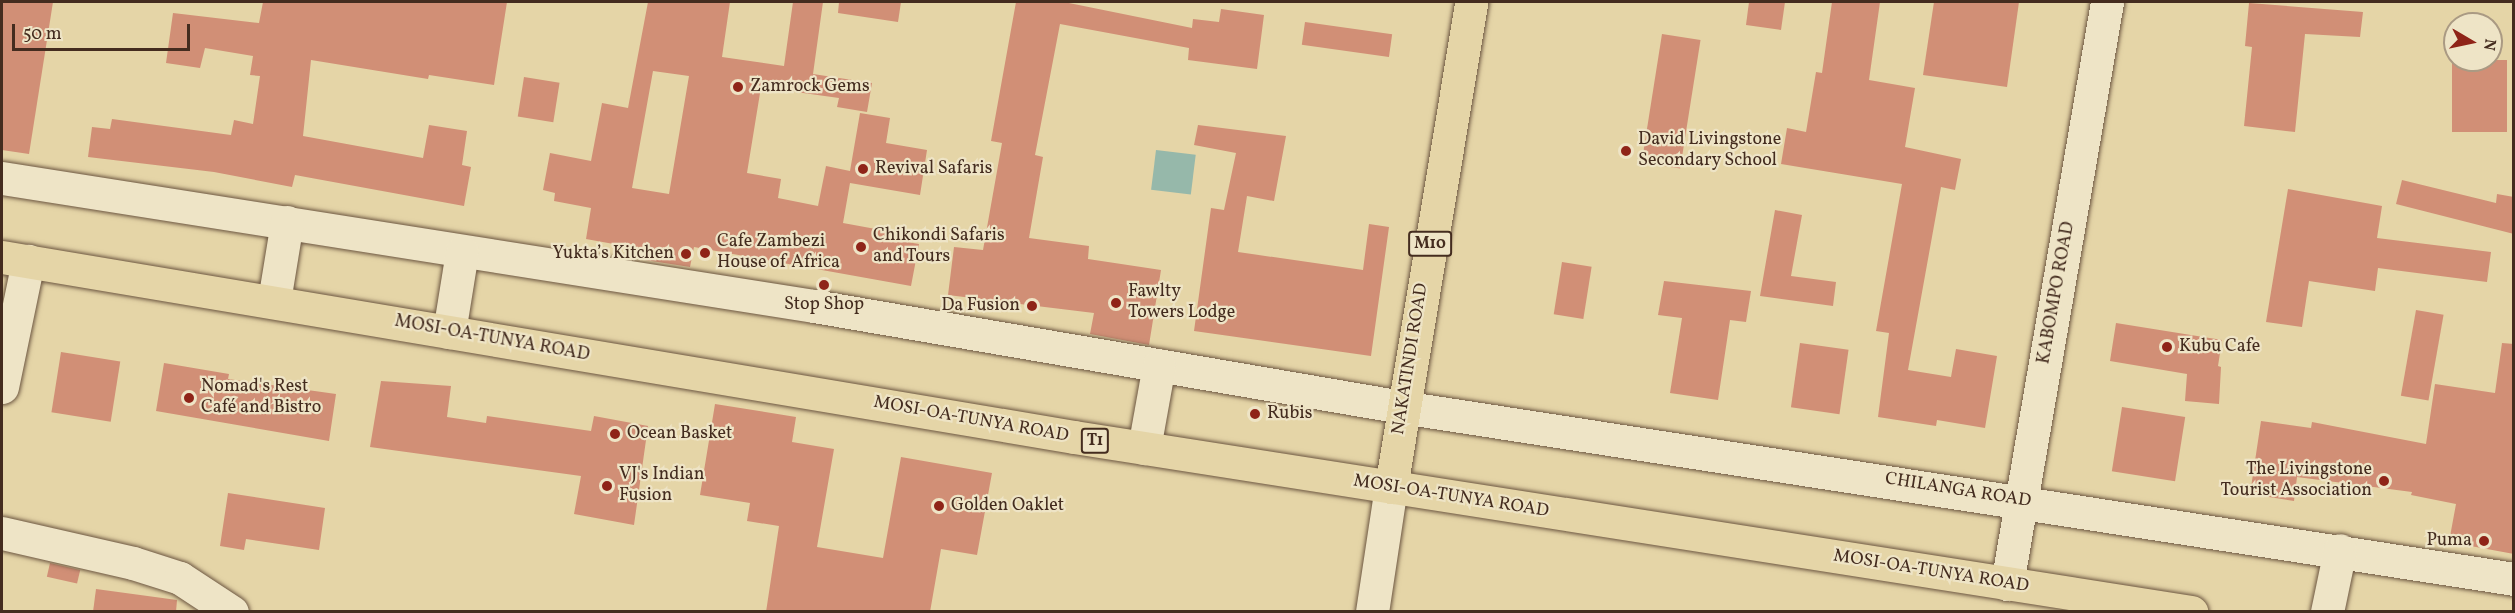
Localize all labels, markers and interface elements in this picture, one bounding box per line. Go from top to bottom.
scale bar [15,12,194,50]
north arrow [2443,12,2503,72]
text: 50 m [23,22,62,47]
text: N [2477,37,2501,52]
place label: Zamrock Gems [750,76,870,98]
marker: Zamrock Gems [731,80,745,94]
place label: David Livingstone Secondary School [1638,130,1781,172]
marker: David Livingstone Secondary School [1619,144,1633,158]
place label: Revival Safaris [875,158,992,180]
marker: Revival Safaris [856,162,870,176]
street label: KABOMPO ROAD [2034,220,2080,366]
place label: Chikondi Safaris and Tours [873,226,1005,268]
road number: M10 [1408,231,1452,257]
place label: Cafe Zambezi House of Africa [717,232,838,274]
marker: Chikondi Safaris and Tours [854,240,868,254]
place label: Yukta’s Kitchen [553,243,674,265]
marker: Cafe Zambezi House of Africa [698,246,712,260]
marker: Yukta’s Kitchen [679,247,693,261]
marker: Stop Shop [817,278,831,292]
place label: Fawlty Towers Lodge [1128,282,1235,324]
street label: NAKATINDI ROAD [1388,282,1434,436]
place label: Stop Shop [784,294,864,316]
place label: Da Fusion [941,295,1020,317]
marker: Fawlty Towers Lodge [1109,296,1123,310]
marker: Da Fusion [1025,299,1039,313]
street label: MOSI-OA-TUNYA ROAD [393,311,591,367]
place label: Kubu Cafe [2179,336,2260,358]
marker: Kubu Cafe [2160,340,2174,354]
place label: Nomad's Rest Café and Bistro [201,377,321,420]
marker: Nomad's Rest Café and Bistro [182,391,196,405]
street label: MOSI-OA-TUNYA ROAD [872,392,1070,448]
place label: Rubis [1267,403,1312,425]
marker: Rubis [1248,407,1262,421]
place label: Ocean Basket [627,423,732,445]
marker: Ocean Basket [608,427,622,441]
road number: T1 [1080,428,1110,454]
place label: The Livingstone Tourist Association [2221,460,2372,502]
place label: VJ's Indian Fusion [619,465,705,508]
street label: CHILANGA ROAD [1883,469,2033,513]
street label: MOSI-OA-TUNYA ROAD [1352,471,1550,523]
marker: The Livingstone Tourist Association [2377,474,2391,488]
marker: VJ's Indian Fusion [600,479,614,493]
place label: Golden Oaklet [951,495,1064,517]
marker: Golden Oaklet [932,499,946,513]
place label: Puma [2426,530,2472,552]
marker: Puma [2477,534,2491,548]
street label: MOSI-OA-TUNYA ROAD [1832,546,2030,598]

